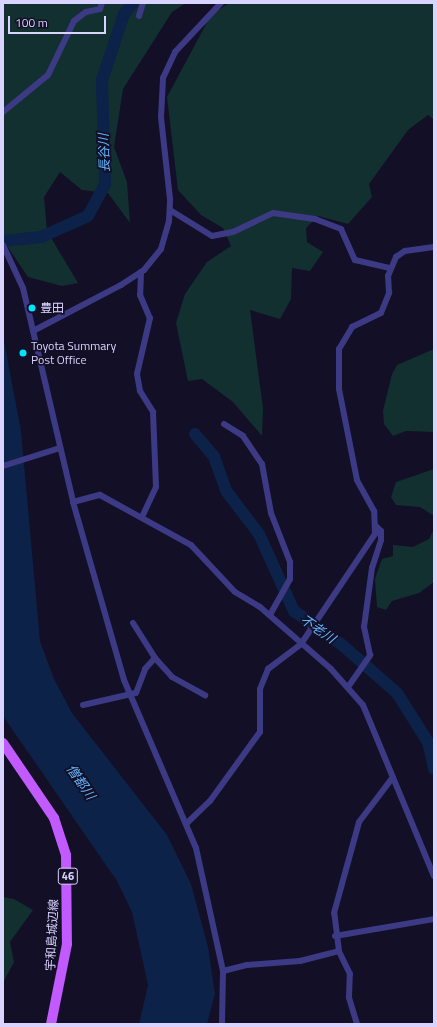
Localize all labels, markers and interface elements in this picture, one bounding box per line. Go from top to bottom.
scale bar [10,8,108,34]
text: 100 m [15,13,48,32]
water label: 長谷川 [96,133,112,173]
place label: 豊田 [40,301,64,315]
marker: 豊田 [27,303,37,313]
place label: Toyota Summary Post Office [31,339,116,367]
marker: Toyota Summary Post Office [18,348,28,358]
water label: 不老川 [297,612,339,646]
water label: 僧都川 [63,762,99,802]
road number: 46 [57,867,79,885]
street label: 宇和島城辺線 [43,899,61,971]

